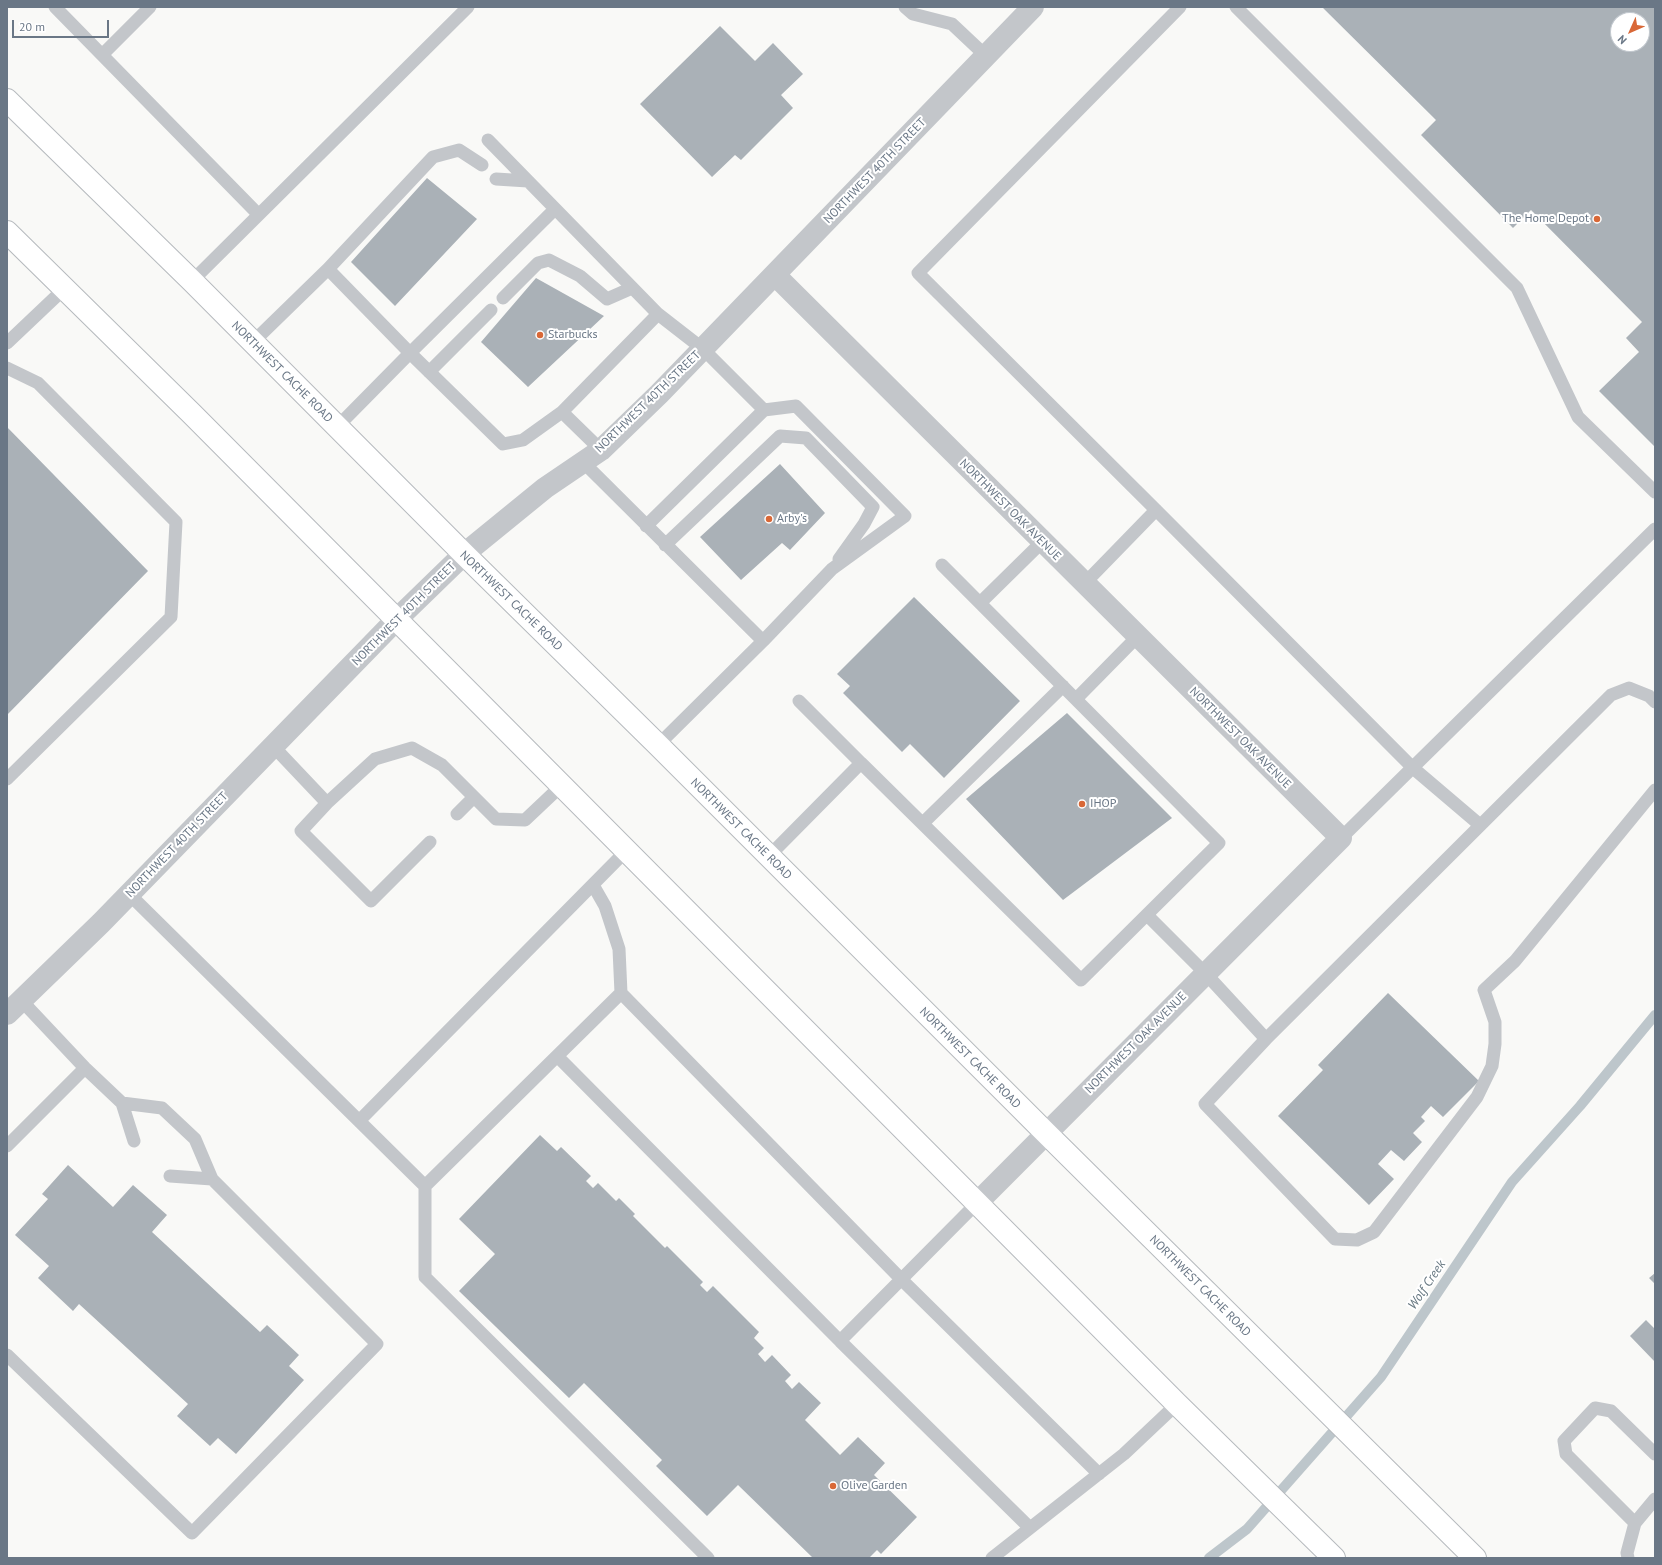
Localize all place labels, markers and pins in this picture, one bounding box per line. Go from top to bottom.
place label: The Home Depot [1502,212,1589,226]
marker: The Home Depot [1592,214,1602,224]
place label: Starbucks [548,328,598,342]
marker: Starbucks [535,330,545,340]
place label: Arby's [777,512,807,526]
marker: Arby's [764,514,774,524]
place label: IHOP [1090,797,1116,811]
marker: IHOP [1077,799,1087,809]
place label: Olive Garden [841,1479,907,1493]
marker: Olive Garden [828,1481,838,1491]

